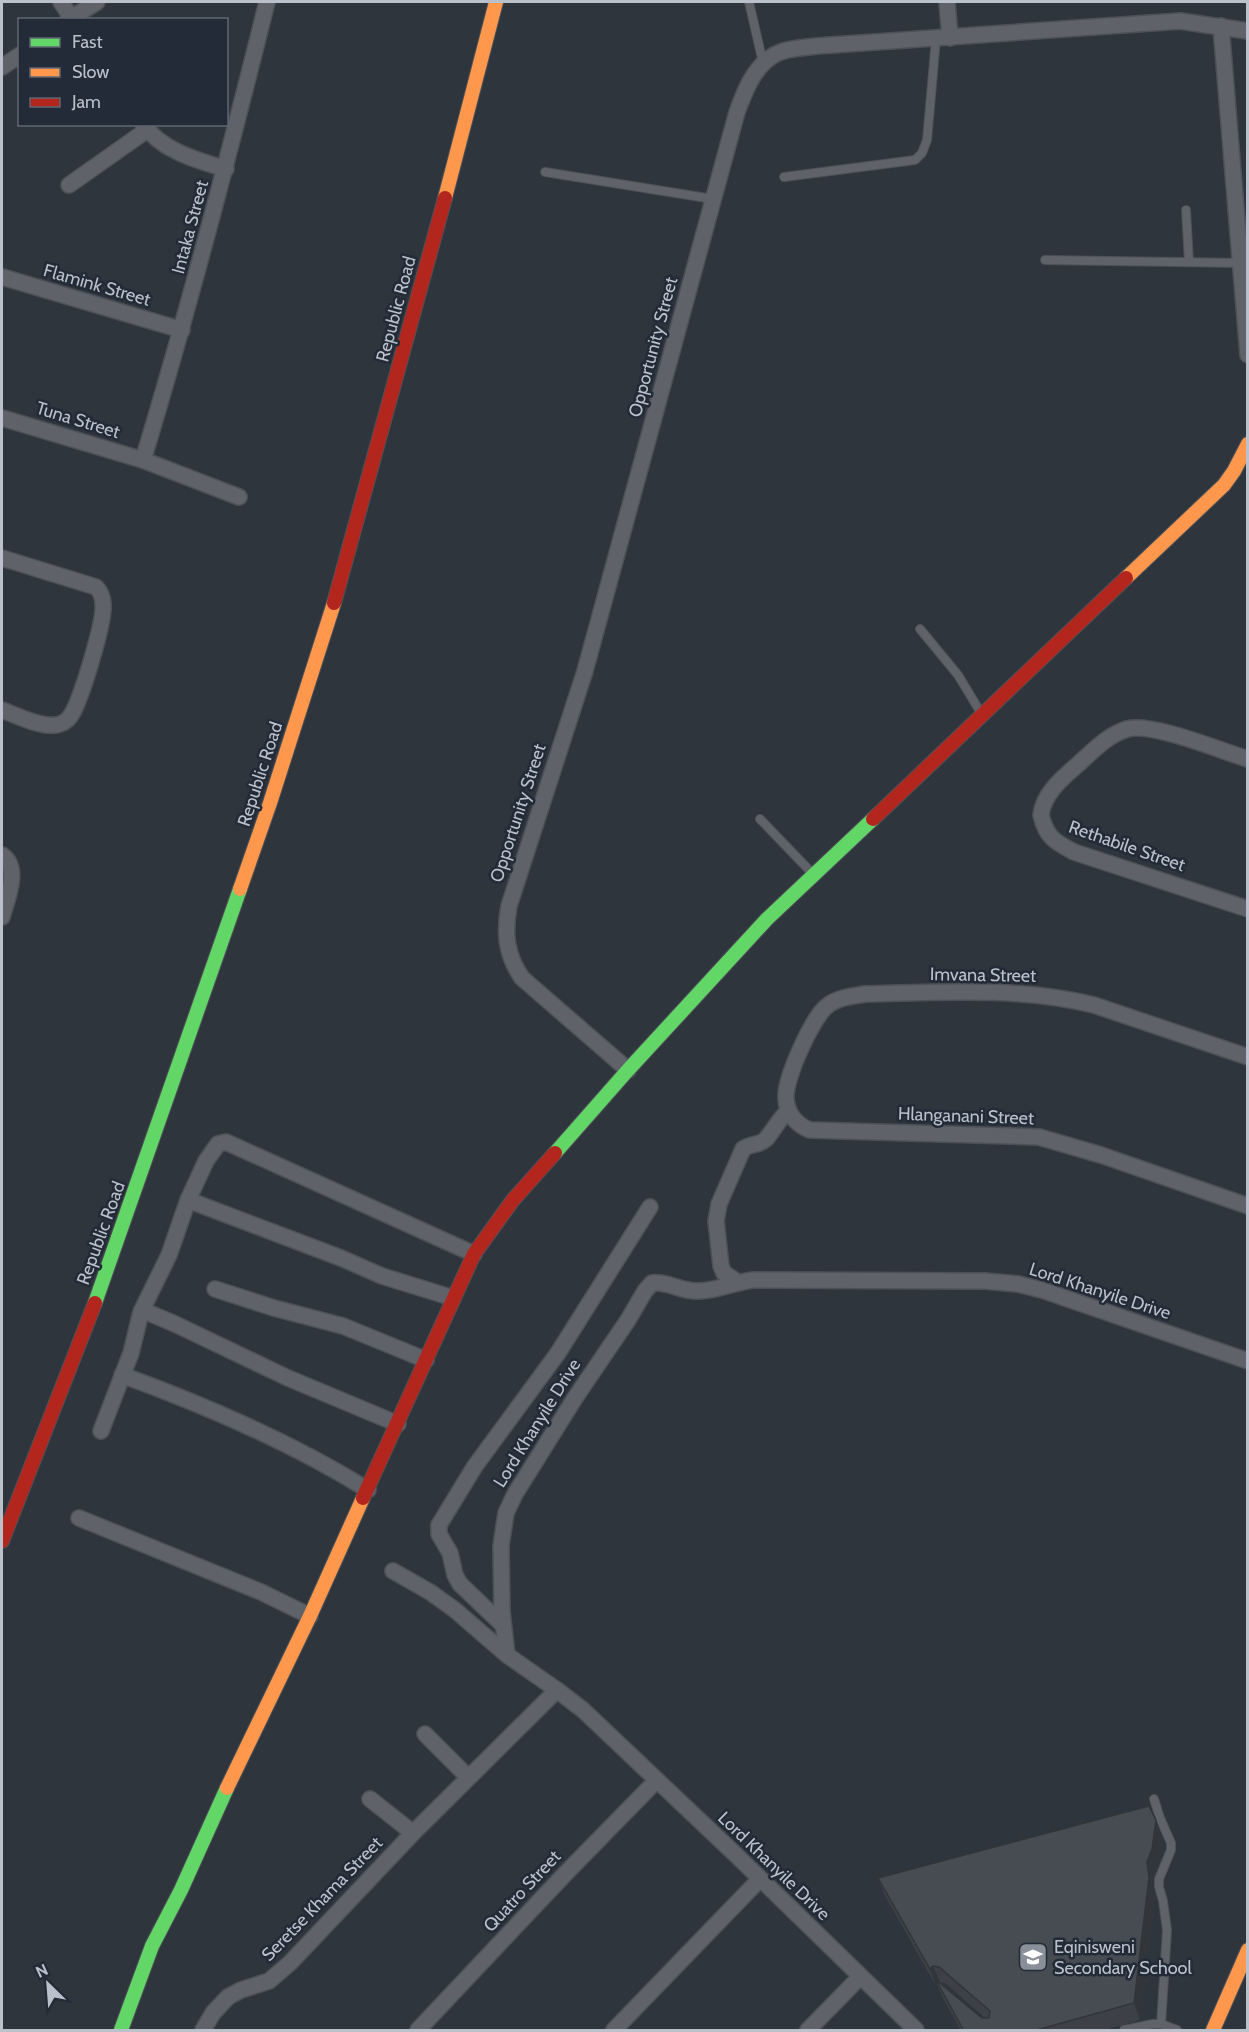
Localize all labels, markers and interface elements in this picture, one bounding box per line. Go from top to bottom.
legend [18,18,228,126]
text: Fast [72,31,103,53]
text: Slow [72,61,109,83]
text: Jam [71,91,101,113]
street label: Intaka Street [167,178,213,276]
street label: Republic Road [371,254,421,364]
street label: Flamink Street [41,259,153,311]
street label: Opportunity Street [624,275,682,419]
street label: Tuna Street [33,397,123,443]
street label: Republic Road [233,719,287,829]
street label: Opportunity Street [485,741,551,885]
street label: Rethabile Street [1066,816,1188,876]
street label: Imvana Street [930,963,1036,987]
street label: Hlanganani Street [898,1103,1034,1129]
street label: Republic Road [72,1178,130,1288]
street label: Lord Khanyile Drive [1027,1258,1173,1324]
street label: Lord Khanyile Drive [489,1355,585,1491]
street label: Lord Khanyile Drive [713,1807,835,1925]
street label: Seretse Khama Street [257,1832,387,1966]
street label: Quatro Street [479,1846,565,1936]
place label: Eqinisweni Secondary School [1054,1936,1192,1979]
school or university icon: Eqinisweni Secondary School [1017,1941,1049,1973]
north arrow [18,1954,78,2014]
text: N [33,1960,51,1982]

